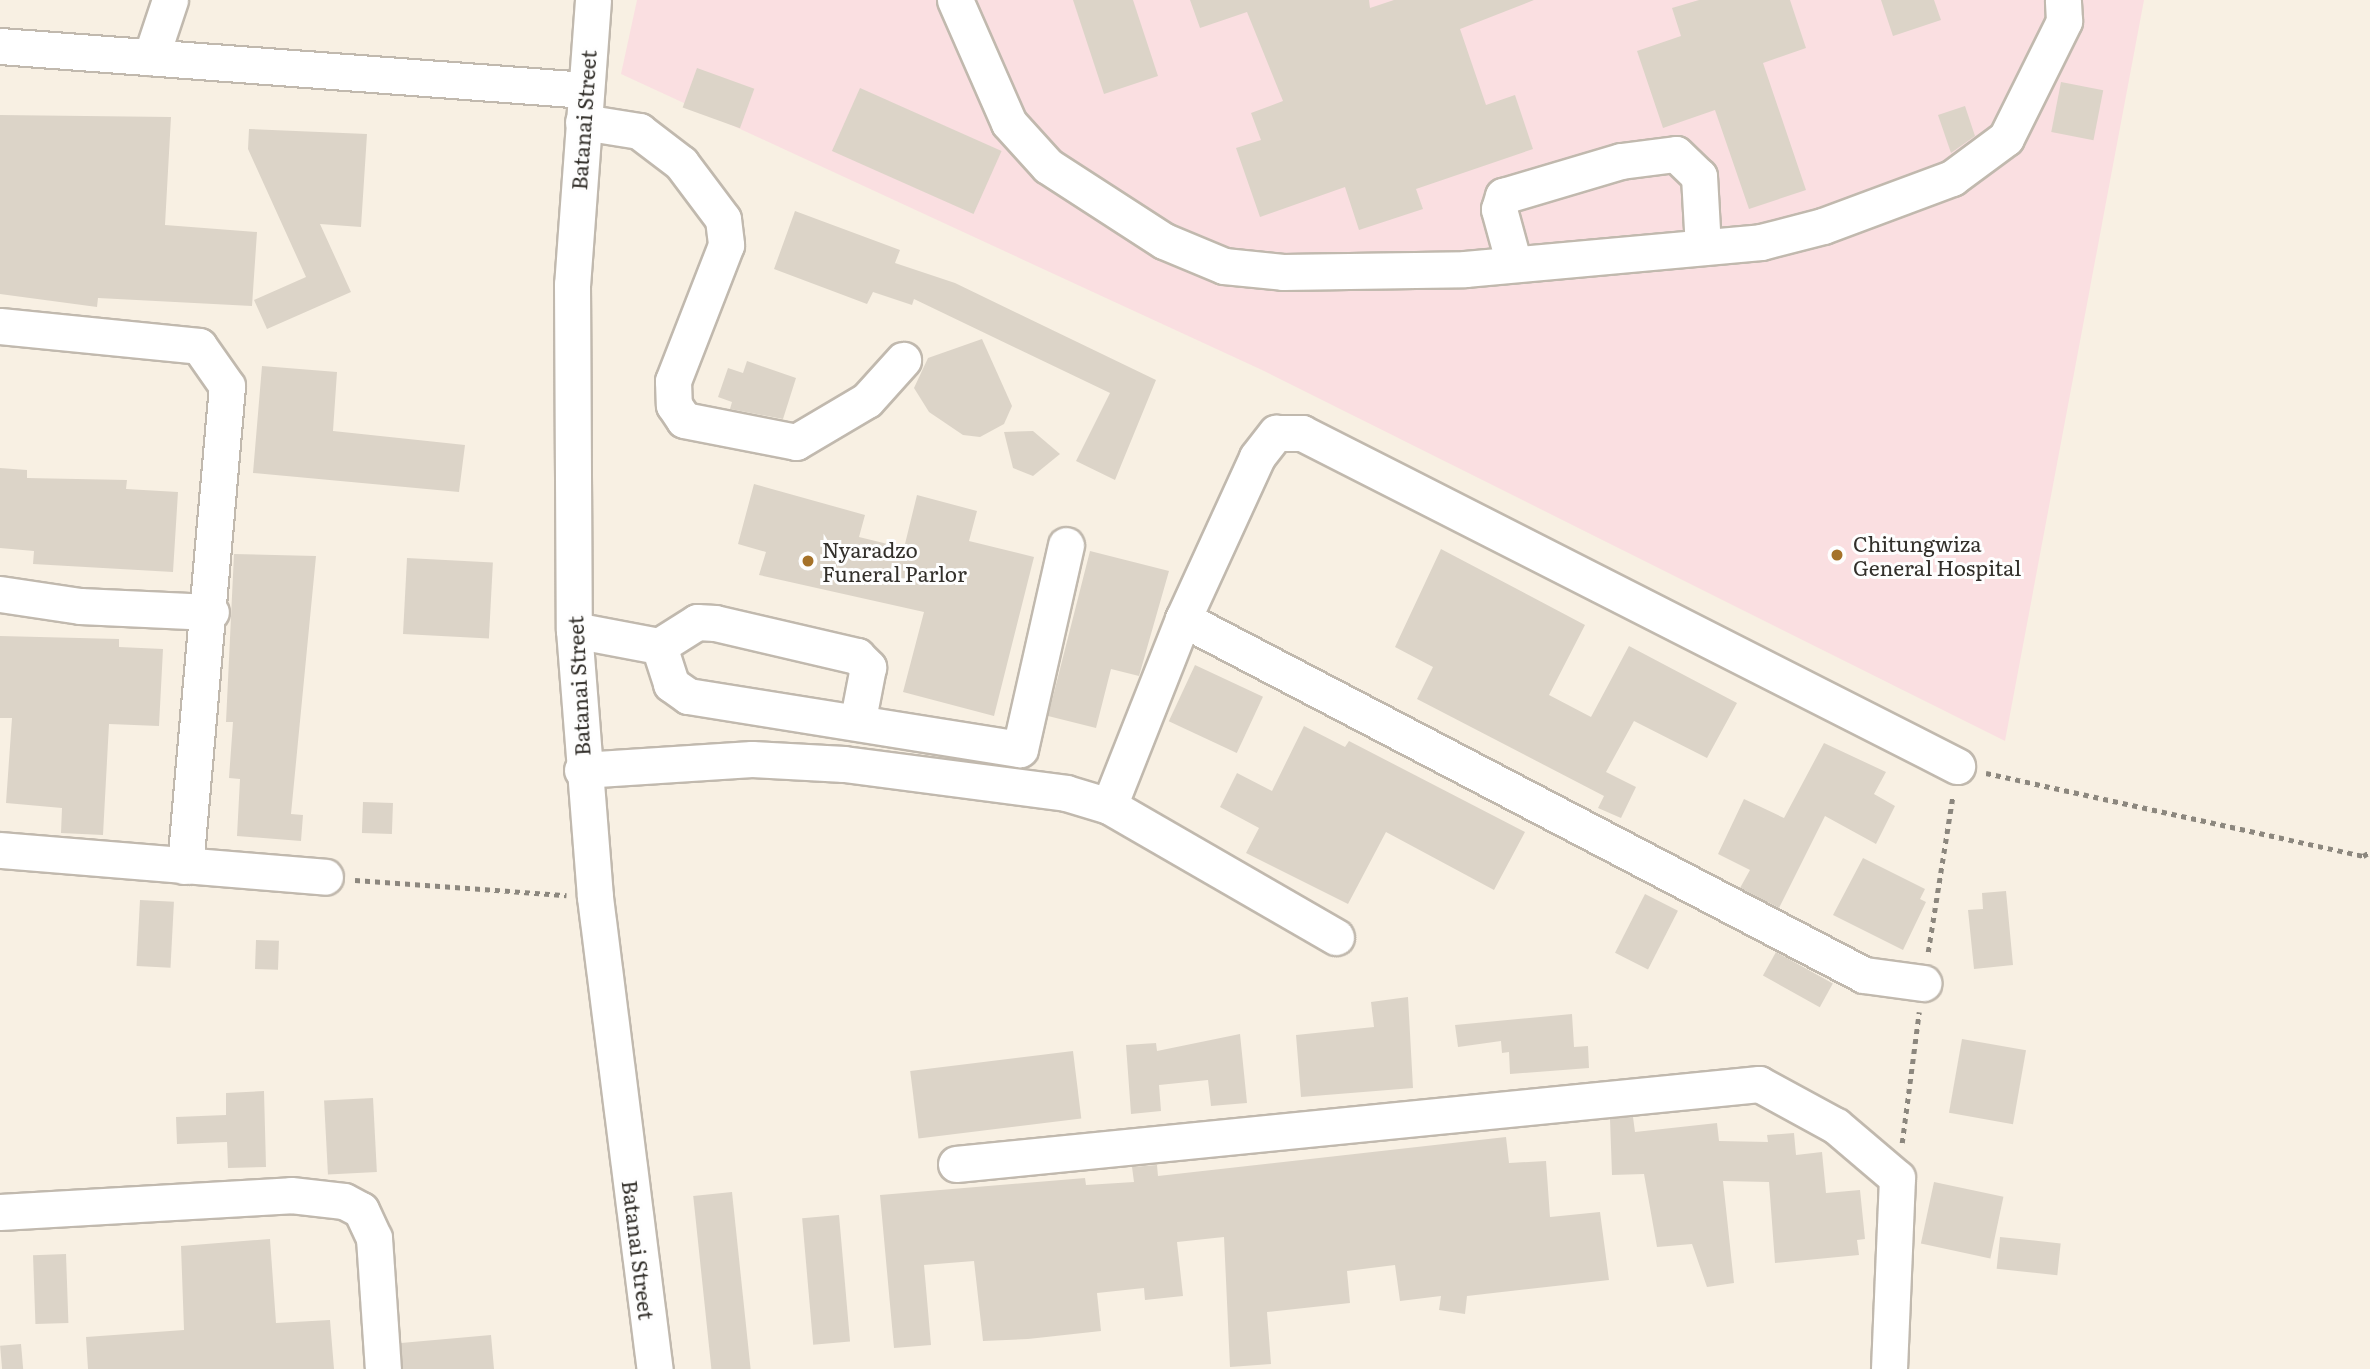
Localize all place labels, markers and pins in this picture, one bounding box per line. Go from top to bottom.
place label: Chitungwiza General Hospital [1853,530,2021,580]
place label: Nyaradzo Funeral Parlor [822,536,967,586]
marker: Chitungwiza General Hospital [1827,545,1847,565]
marker: Nyaradzo Funeral Parlor [800,553,816,569]

